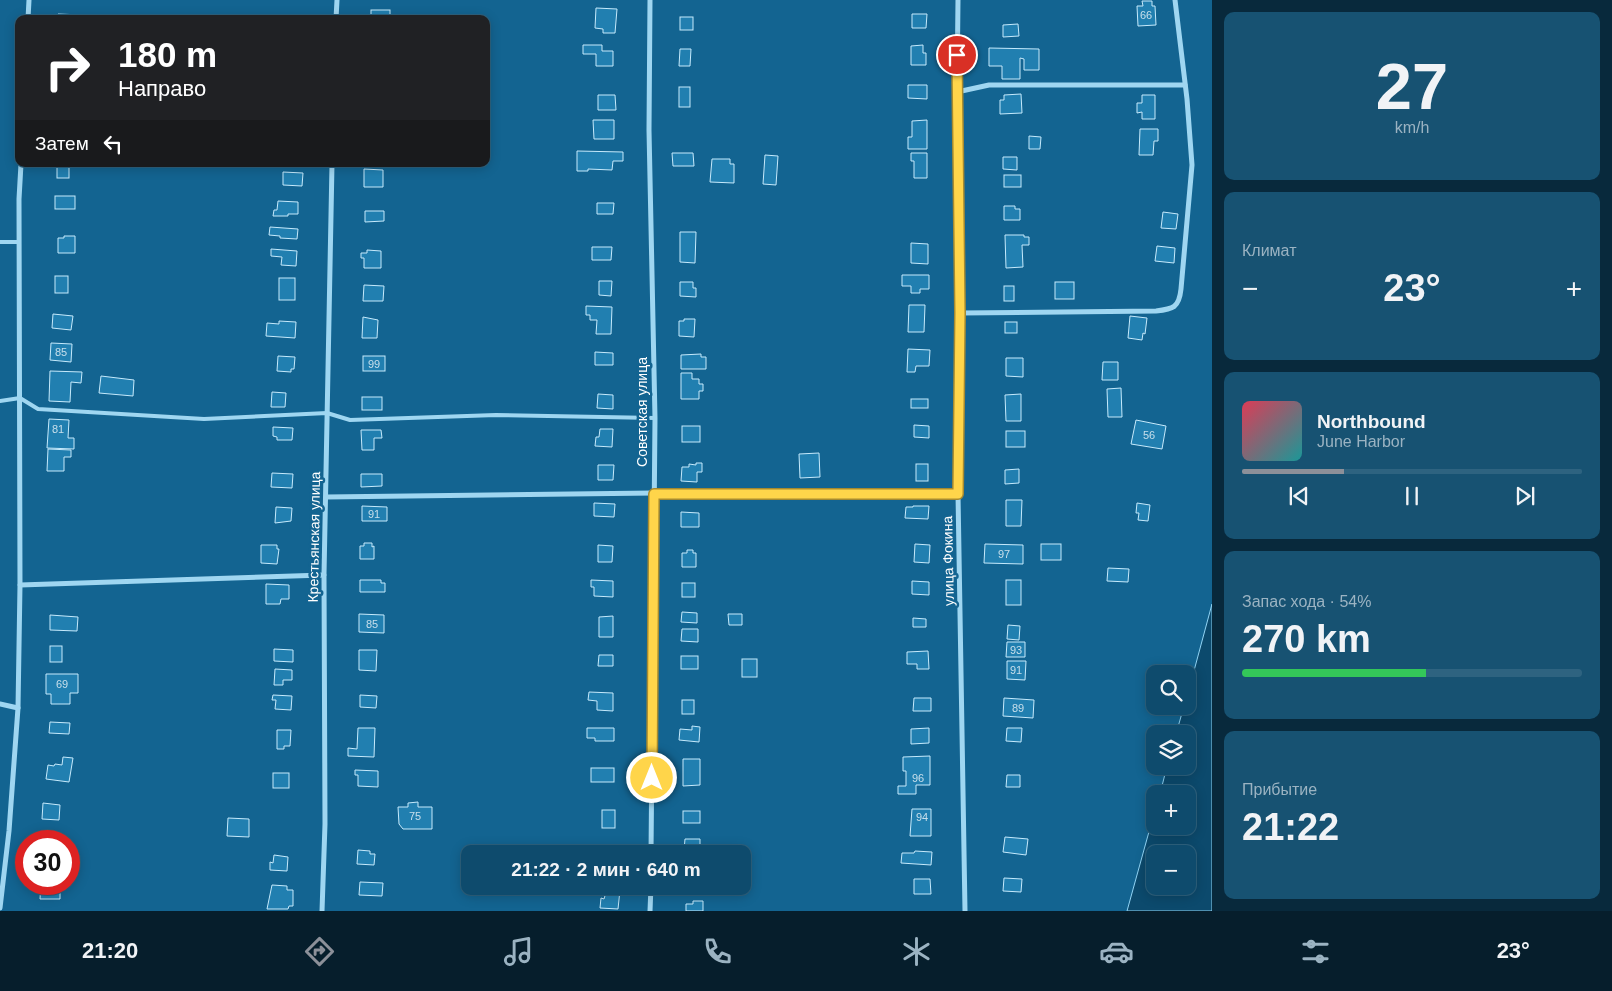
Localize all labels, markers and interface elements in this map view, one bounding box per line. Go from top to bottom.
house number: 66 [1140,9,1152,21]
pin [936,34,978,76]
icon: right [35,35,100,100]
text: 180 m [118,35,217,74]
icon: arrive [943,41,971,69]
text: 27 [1376,50,1448,123]
text: Направо [118,76,206,101]
text: km/h [1395,119,1429,136]
icon: left [99,130,127,158]
text: Затем [35,133,89,154]
text: Климат [1242,242,1296,259]
text: 23° [1383,267,1441,309]
text: − [1242,273,1258,304]
text: + [1566,273,1582,304]
house number: 85 [55,346,67,358]
street label: Советская улица [634,357,650,467]
house number: 99 [368,358,380,370]
text: Northbound [1317,411,1426,432]
house number: 81 [52,423,64,435]
house number: 56 [1143,429,1155,441]
text: June Harbor [1317,433,1405,450]
street label: Крестьянская улица [305,471,323,603]
icon: previous [1285,482,1313,510]
icon: pause [1398,482,1426,510]
icon: next [1511,482,1539,510]
house number: 91 [368,508,380,520]
street label: улица Фокина [939,516,957,606]
house number: 97 [998,548,1010,560]
text: Запас хода · 54% [1242,593,1371,610]
house number: 85 [366,618,378,630]
text: 270 km [1242,618,1371,660]
house number: 93 [1010,644,1022,656]
house number: 91 [1010,664,1022,676]
map controls [1146,665,1196,895]
button: search [1146,665,1196,715]
house number: 69 [56,678,68,690]
house number: 89 [1012,702,1024,714]
button: layers [1146,725,1196,775]
position arrow [625,751,677,803]
house number: 96 [912,772,924,784]
text: Прибытие [1242,781,1317,798]
button: + [1146,785,1196,835]
text: 21:22 [1242,806,1339,848]
house number: 75 [409,810,421,822]
house number: 94 [916,811,928,823]
speed limit sign: 30 [15,830,80,895]
button: − [1146,845,1196,895]
text: 21:22 · 2 мин · 640 m [511,859,701,880]
icon: directions [302,934,337,969]
icon: music [501,934,536,969]
icon: phone [700,934,735,969]
icon: climate [899,934,934,969]
icon: car [1099,934,1134,969]
icon: filters [1298,934,1333,969]
text: 21:20 [82,938,138,963]
text: 23° [1497,938,1530,963]

